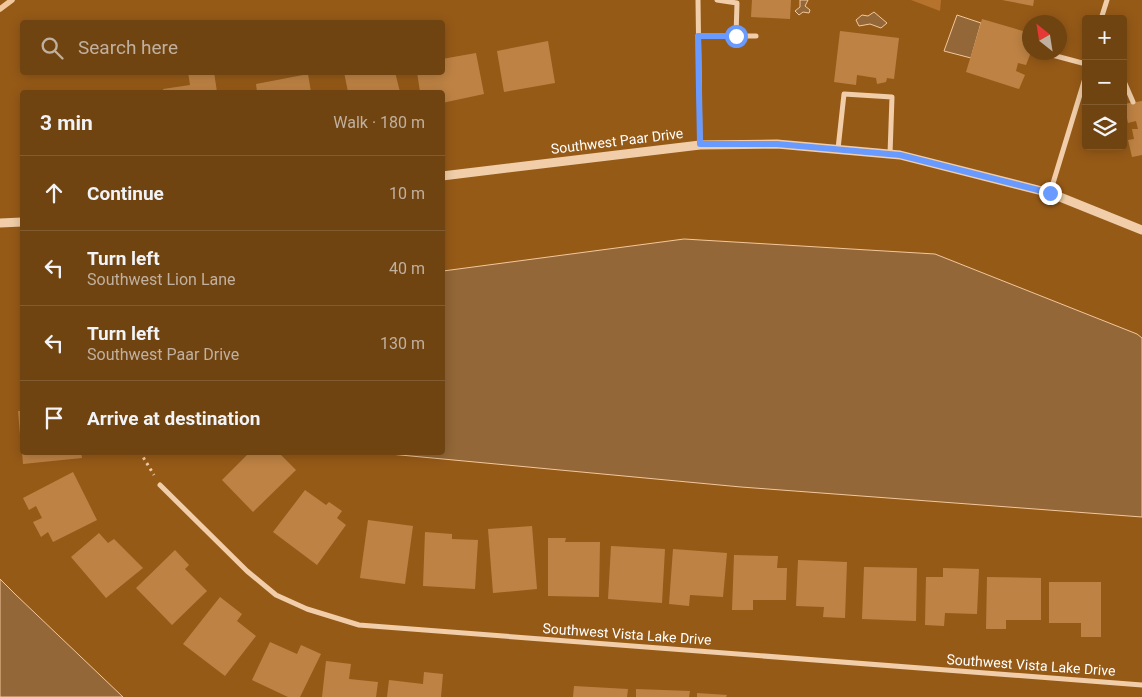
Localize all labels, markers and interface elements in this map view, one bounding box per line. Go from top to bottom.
north arrow [1022,15,1067,60]
map controls [1082,15,1127,150]
button: + [1082,15,1127,60]
search box [20,20,445,75]
route start [725,25,748,48]
icon: search [38,34,66,62]
text: Search here [78,36,178,59]
button: − [1082,60,1127,105]
button: layers [1082,105,1127,150]
text: 3 min [40,111,93,135]
text: Walk · 180 m [333,113,425,132]
street label: Southwest Paar Drive [550,125,684,157]
icon: ahead [40,179,68,207]
text: Continue [87,182,164,205]
route end [1039,182,1062,205]
text: 10 m [389,184,425,203]
text: Turn left [87,247,160,270]
icon: left [40,254,68,282]
text: 40 m [389,259,425,278]
text: Southwest Lion Lane [87,270,236,289]
text: Turn left [87,322,160,345]
icon: left [40,329,68,357]
text: 130 m [380,334,425,353]
text: Southwest Paar Drive [87,345,239,364]
icon: arrive [40,404,68,432]
text: Arrive at destination [87,407,260,430]
street label: Southwest Vista Lake Drive [542,620,712,648]
street label: Southwest Vista Lake Drive [946,651,1116,679]

